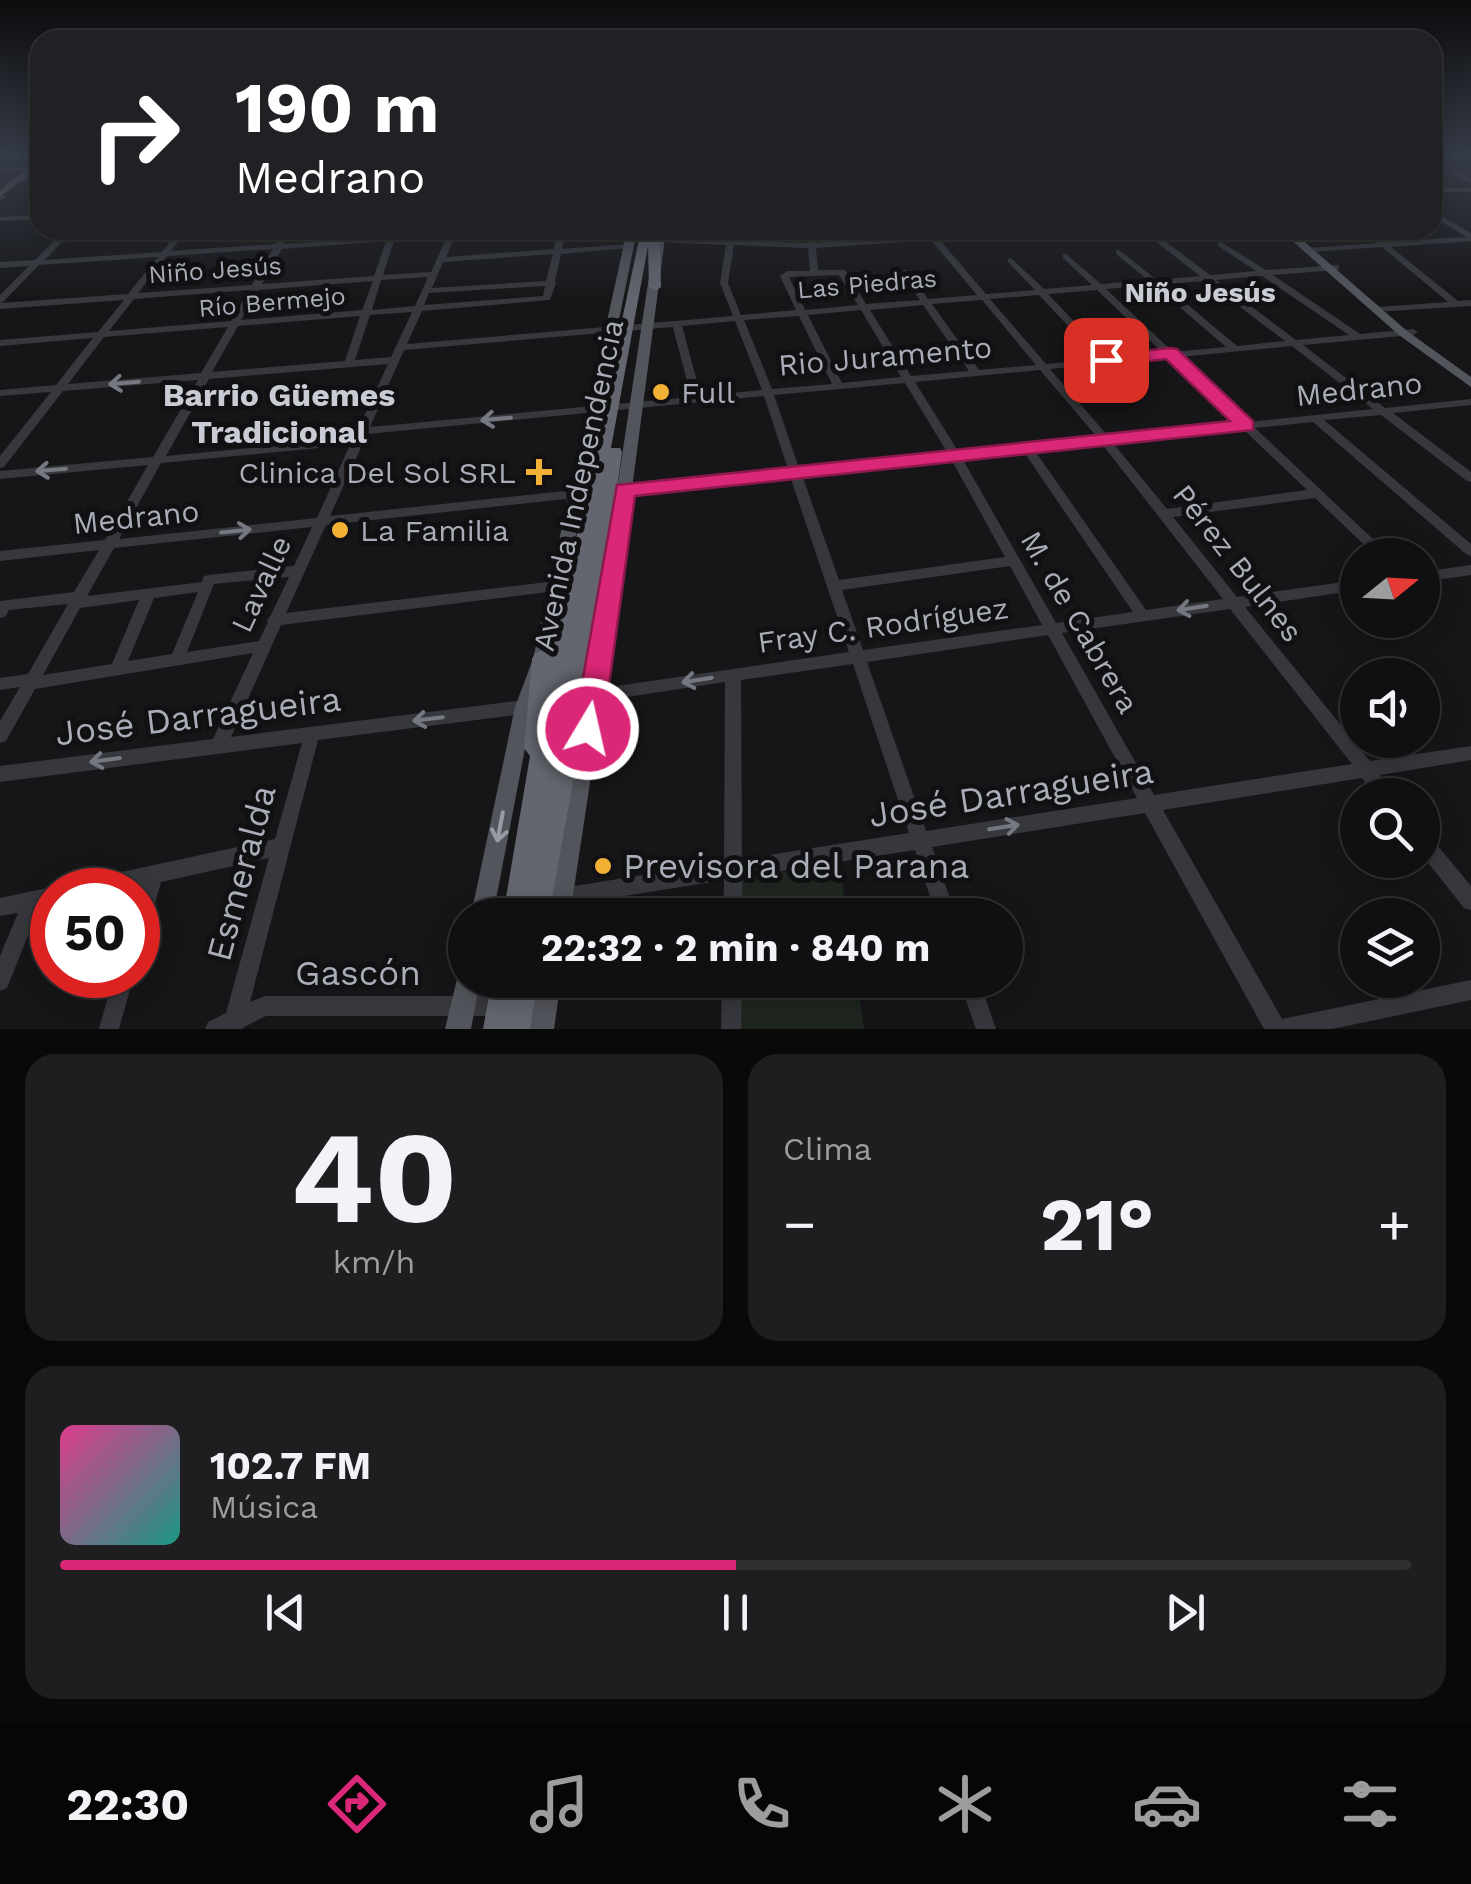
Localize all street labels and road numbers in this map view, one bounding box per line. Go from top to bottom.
street label: Niño Jesús [147,251,283,289]
street label: Las Piedras [796,263,938,305]
street label: Río Bermejo [197,281,347,323]
street label: Avenida Independencia [526,316,630,654]
street label: Rio Juramento [777,329,993,383]
street label: Medrano [1294,365,1424,413]
street label: Pérez Bulnes [1166,478,1310,648]
street label: Medrano [71,493,201,541]
street label: M. de Cabrera [1014,525,1146,719]
street label: Lavalle [224,530,298,638]
street label: Fray C. Rodríguez [755,590,1011,660]
street label: José Darragueira [53,678,343,754]
street label: José Darragueira [866,750,1156,836]
street label: Esmeralda [197,780,285,966]
street label: Gascón [295,952,421,994]

